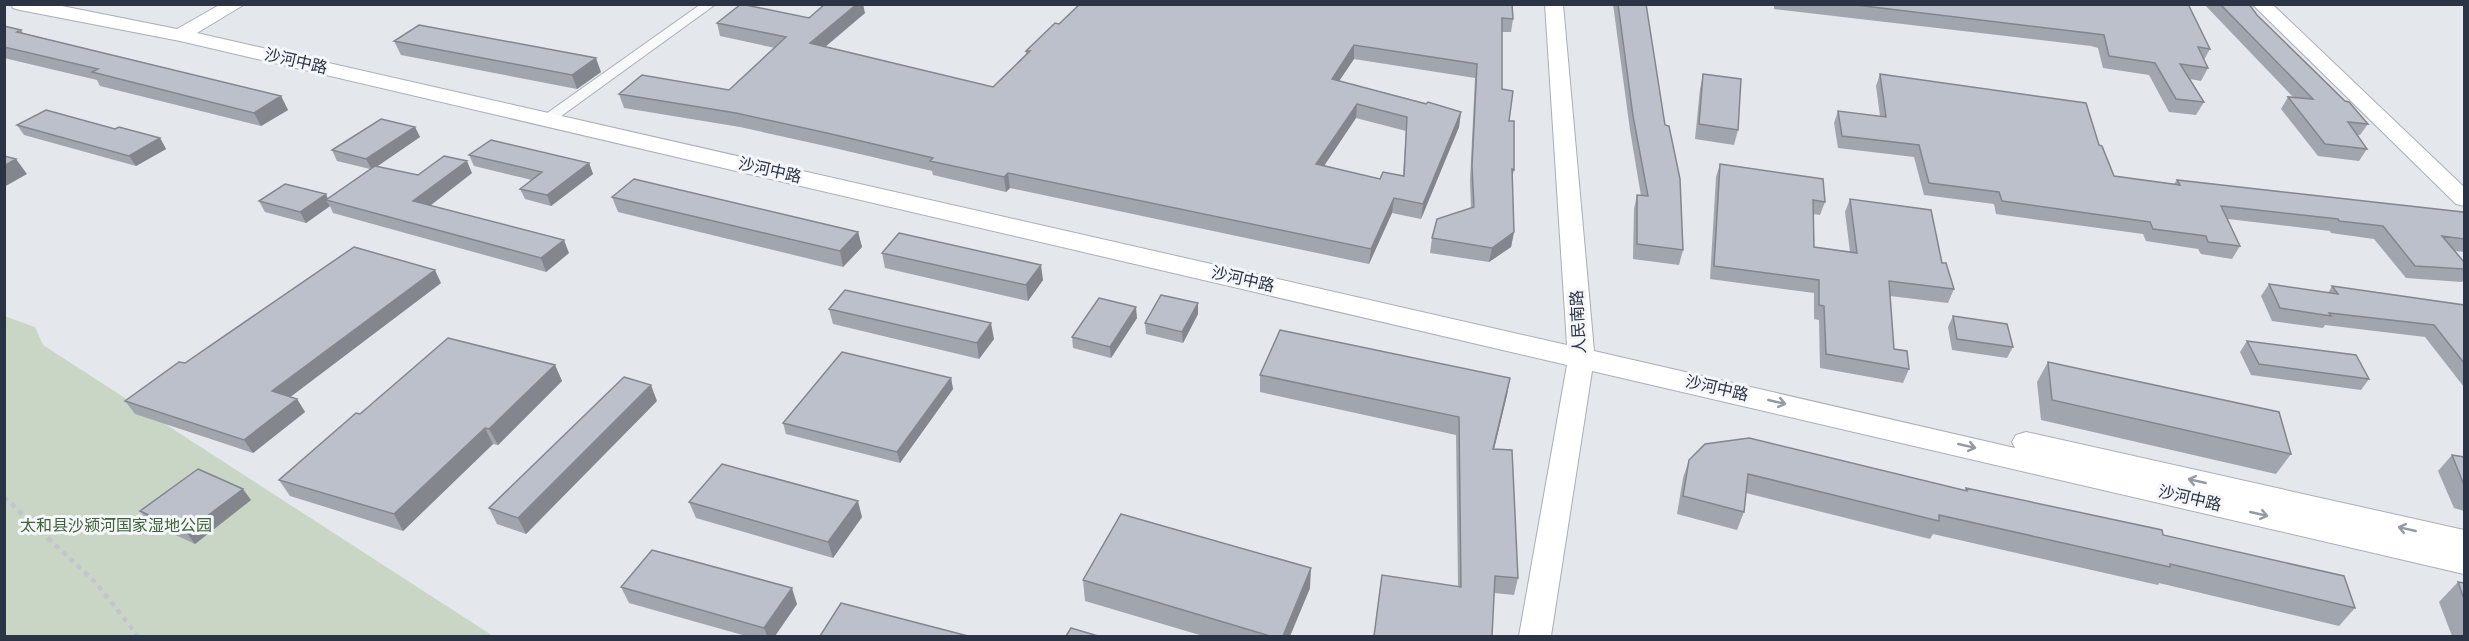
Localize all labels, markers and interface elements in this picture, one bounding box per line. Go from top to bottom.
street label: 沙河中路 [262,43,330,79]
street label: 沙河中路 [736,152,804,188]
street label: 沙河中路 [1209,261,1277,297]
street label: 人民南路 [1565,289,1591,355]
street label: 沙河中路 [1683,370,1751,406]
one-way arrow [1768,397,1787,409]
one-way arrow [1957,441,1976,453]
one-way arrow [2188,475,2207,486]
street label: 沙河中路 [2156,480,2224,516]
one-way arrow [2250,509,2269,521]
park label: 太和县沙颍河国家湿地公园 [20,514,212,537]
one-way arrow [2398,523,2417,535]

